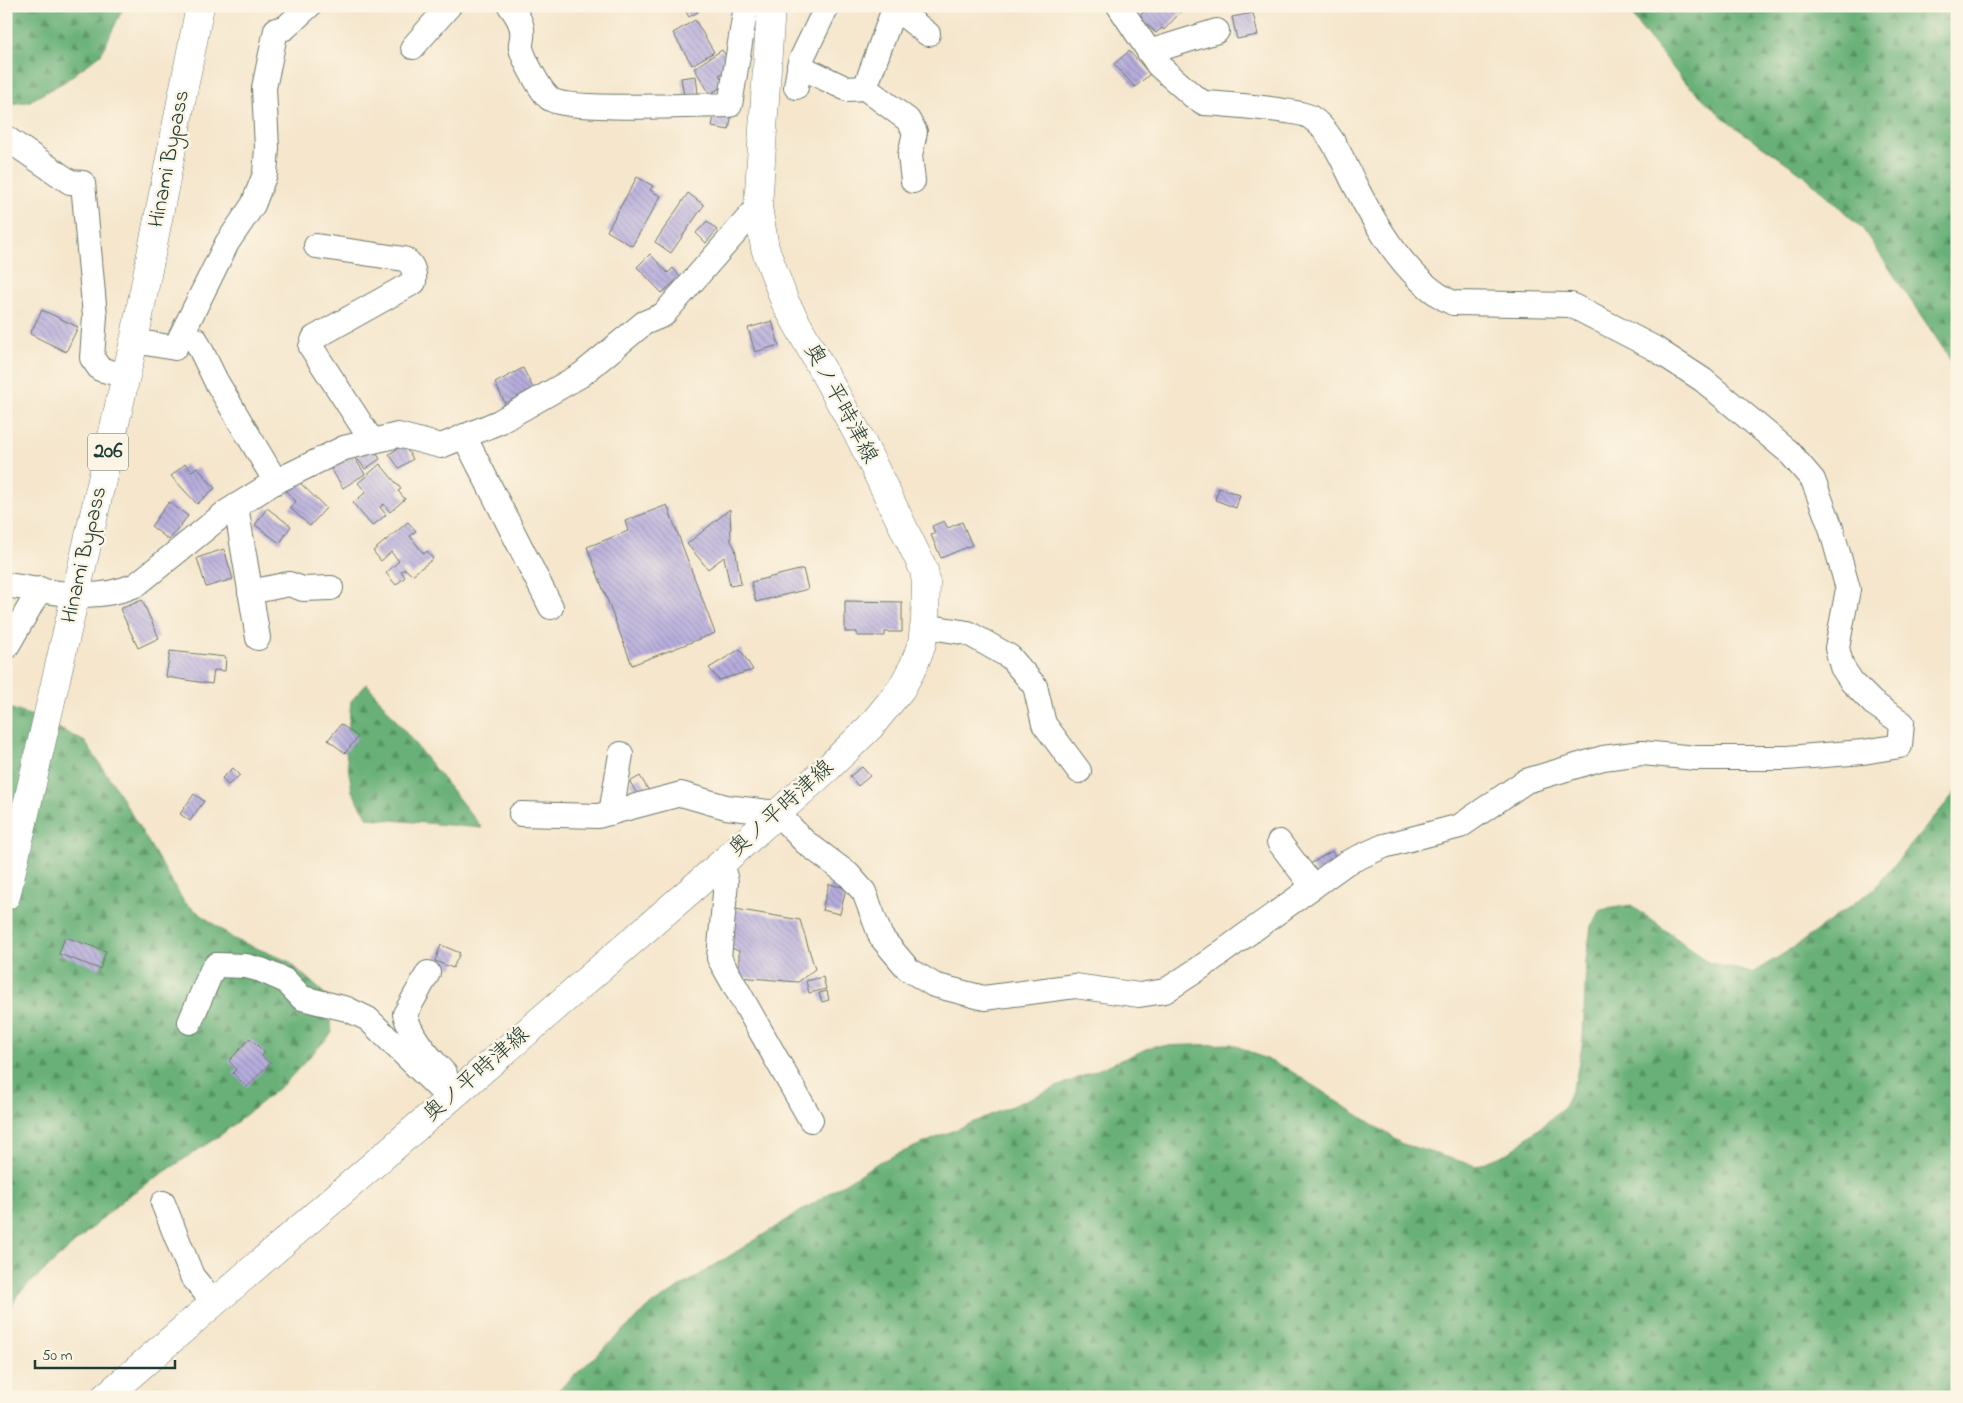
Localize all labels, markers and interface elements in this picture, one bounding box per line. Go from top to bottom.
street label: Hinami Bypass [141,88,200,231]
street label: 奥ノ平時津線 [795,338,885,470]
road number: 206 [88,434,128,471]
street label: Hinami Bypass [54,484,117,627]
street label: 奥ノ平時津線 [722,753,842,865]
street label: 奥ノ平時津線 [417,1020,537,1130]
scale bar [35,1338,175,1370]
text: 50 m [42,1345,73,1367]

